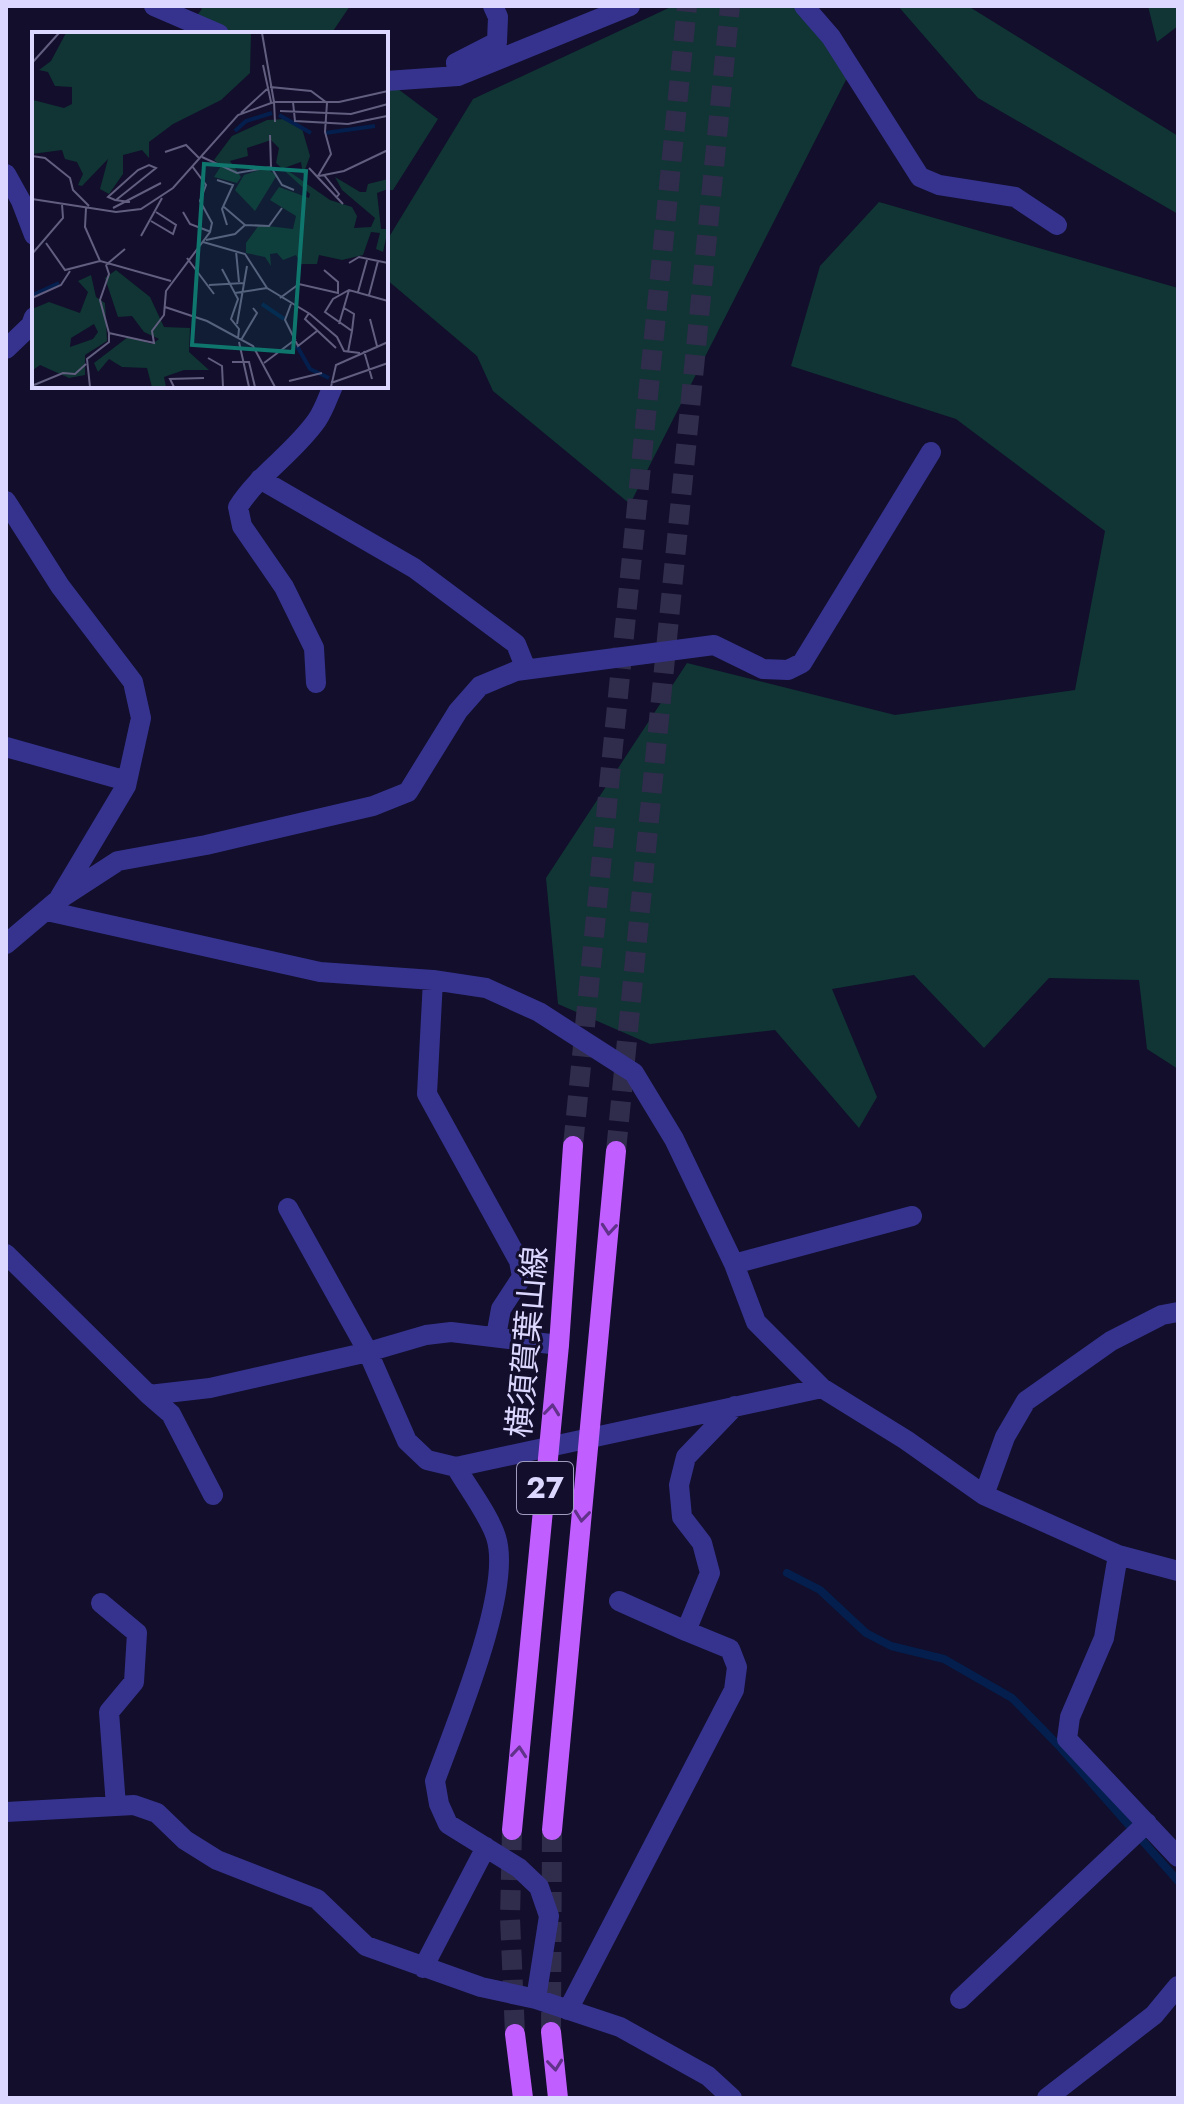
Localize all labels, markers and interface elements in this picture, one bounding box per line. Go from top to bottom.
inset map [32,32,388,388]
one-way arrow [601,1223,618,1236]
street label: 横須賀葉山線 [496,1244,558,1440]
one-way arrow [544,1403,561,1416]
road number: 27 [517,1462,573,1514]
one-way arrow [574,1509,591,1522]
one-way arrow [511,1745,528,1758]
one-way arrow [546,2059,563,2072]

